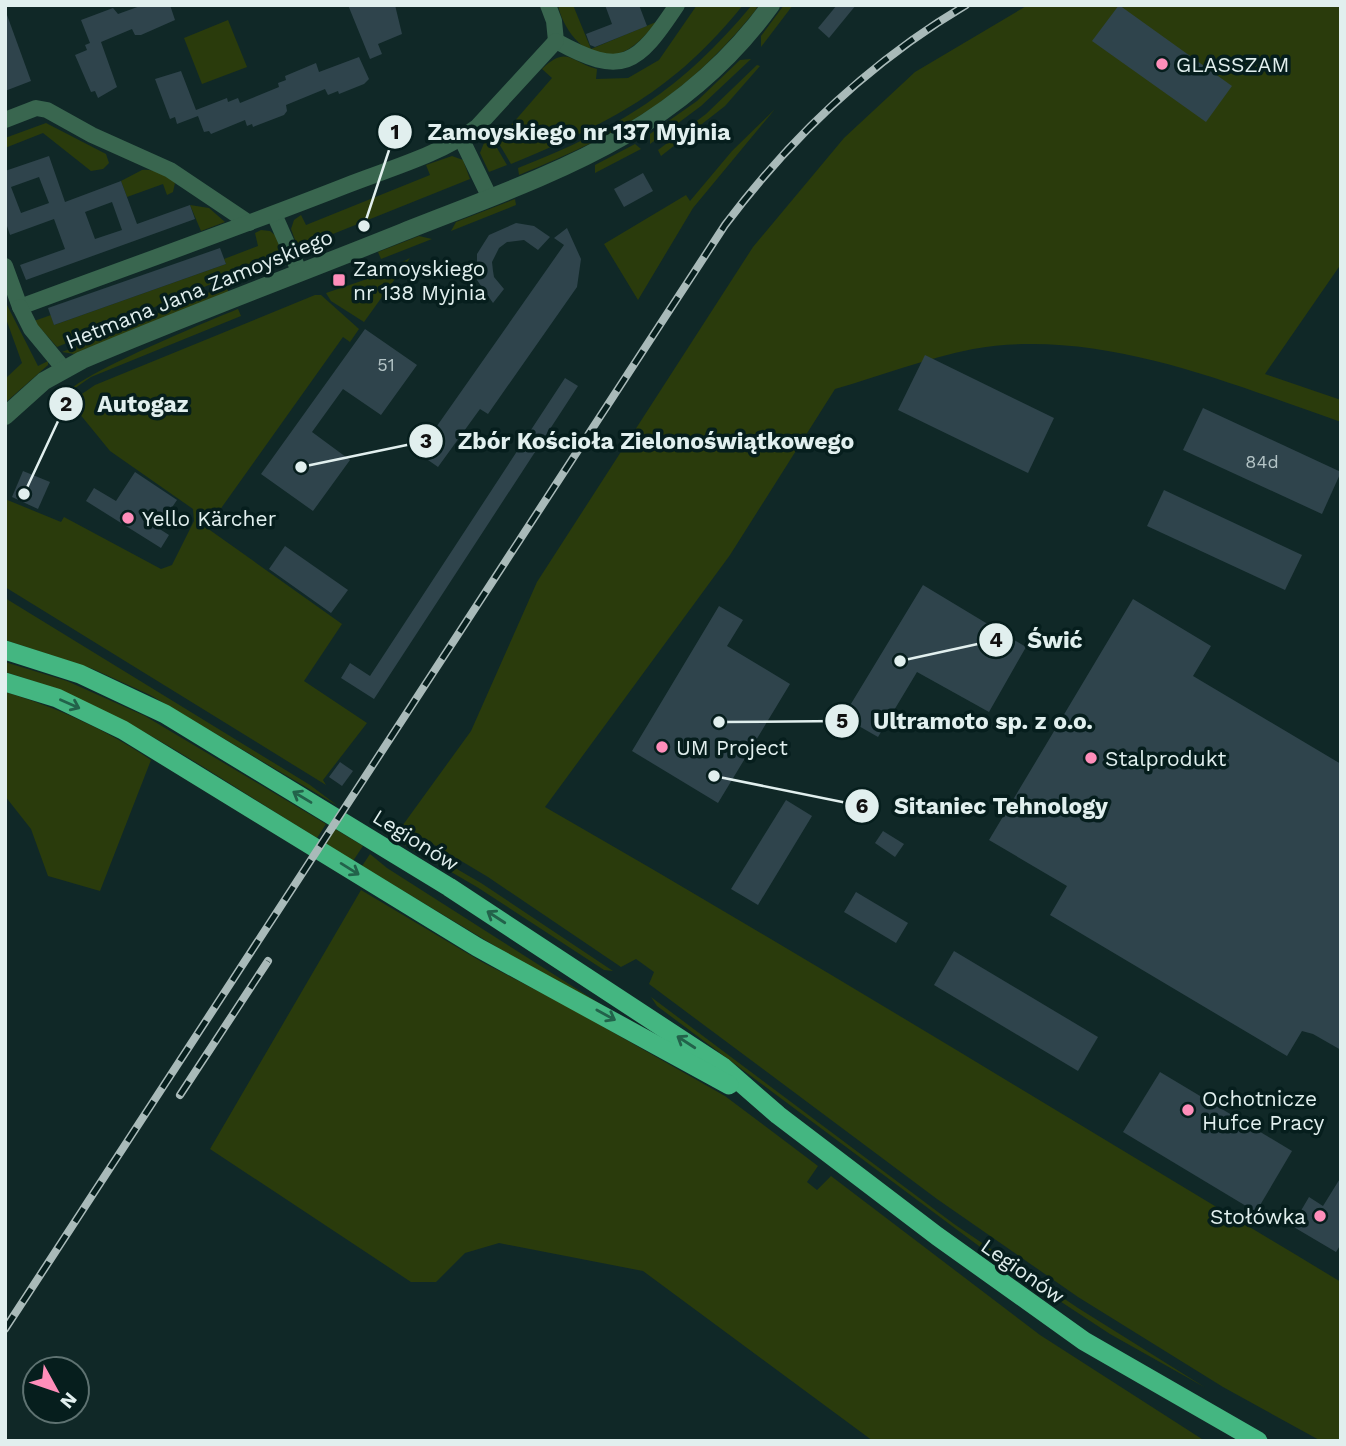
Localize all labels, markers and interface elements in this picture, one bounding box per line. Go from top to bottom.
place label: GLASSZAM [1176,52,1289,77]
marker: GLASSZAM [1154,56,1170,72]
callout: Zamoyskiego nr 137 Myjnia [378,110,745,154]
text: 1 [390,119,400,144]
text: Zamoyskiego nr 137 Myjnia [427,119,731,146]
street label: Hetmana Jana Zamoyskiego [62,224,336,354]
place label: Zamoyskiego nr 138 Myjnia [353,256,486,305]
marker: Zamoyskiego nr 138 Myjnia [331,272,347,288]
house number: 51 [377,354,395,375]
callout: Autogaz [49,382,203,426]
text: 2 [60,391,72,416]
text: Autogaz [97,391,189,418]
callout: Zbór Kościoła Zielonoświątkowego [408,419,868,463]
text: 3 [420,428,432,453]
text: Zbór Kościoła Zielonoświątkowego [458,428,854,455]
house number: 84d [1245,451,1279,472]
place label: Yello Kärcher [142,506,277,531]
marker: Yello Kärcher [120,510,136,526]
callout: Świć [979,618,1097,662]
text: 4 [989,627,1003,652]
text: Świć [1027,627,1083,654]
one-way arrow [59,698,80,711]
callout: Ultramoto sp. z o.o. [824,699,1108,743]
text: 5 [836,708,848,733]
text: Ultramoto sp. z o.o. [873,708,1093,735]
place label: UM Project [676,735,788,760]
marker: UM Project [654,739,670,755]
place label: Stalprodukt [1105,746,1227,771]
marker: Stalprodukt [1083,750,1099,766]
callout: Sitaniec Tehnology [844,784,1122,828]
one-way arrow [293,790,313,804]
text: 6 [856,793,869,818]
text: Sitaniec Tehnology [894,793,1108,820]
street label: Legionów [368,804,464,876]
one-way arrow [339,863,359,877]
one-way arrow [487,909,506,924]
one-way arrow [595,1009,616,1023]
one-way arrow [677,1034,696,1049]
place label: Ochotnicze Hufce Pracy [1202,1086,1325,1135]
marker: Ochotnicze Hufce Pracy [1180,1102,1196,1118]
place label: Stołówka [1210,1204,1306,1229]
marker: Stołówka [1312,1208,1328,1224]
street label: Legionów [976,1233,1070,1309]
north arrow [21,1355,91,1425]
text: N [55,1388,82,1413]

